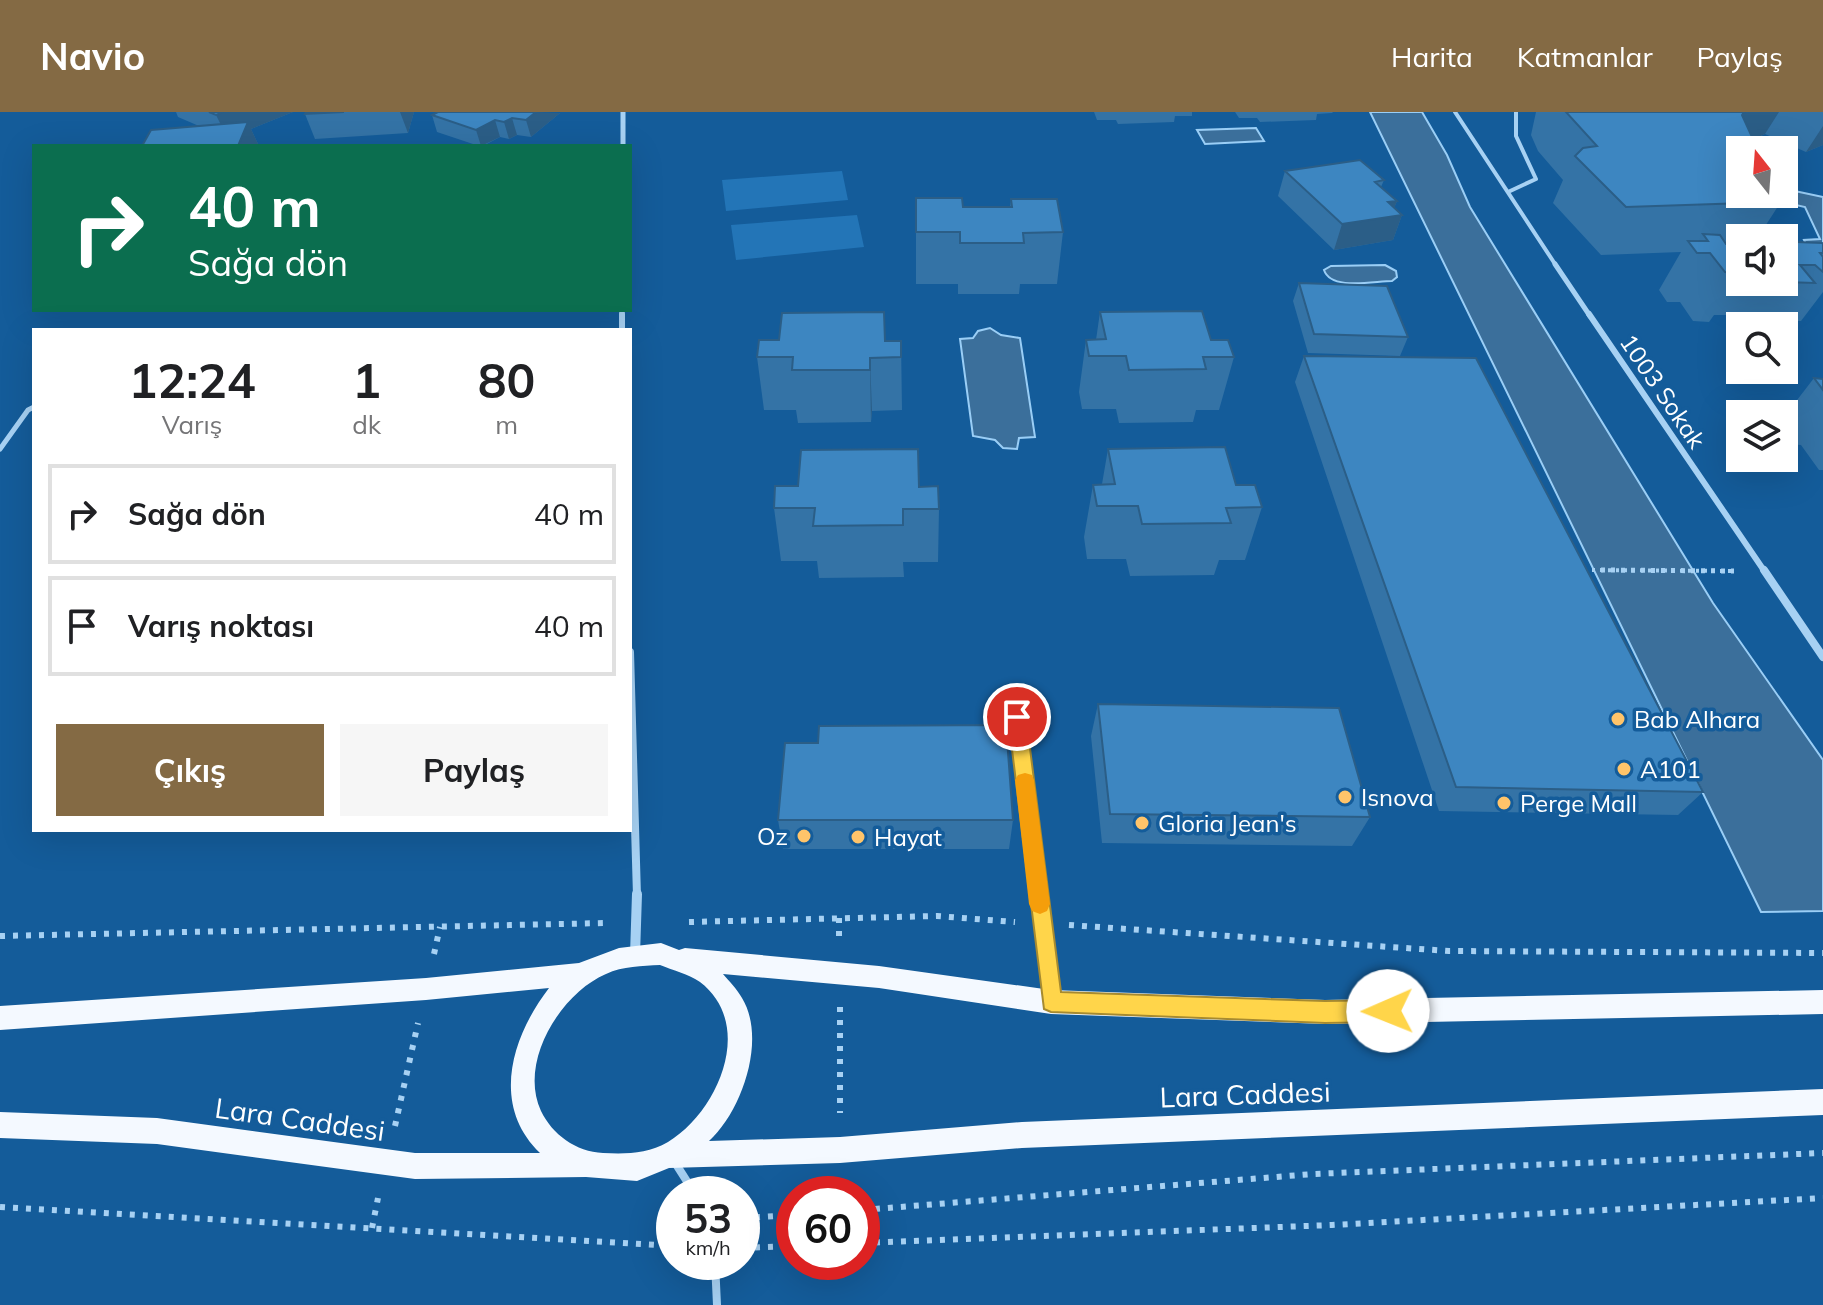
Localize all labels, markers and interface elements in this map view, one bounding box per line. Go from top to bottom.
text: Navio [40,32,145,80]
text: Harita [1391,39,1473,74]
text: Katmanlar [1517,39,1653,74]
text: Paylaş [1697,39,1783,74]
north arrow [1726,136,1798,208]
map controls [1726,136,1798,472]
text: 40 m [188,171,321,241]
icon: right [56,176,160,280]
button: sound [1726,224,1798,296]
text: Sağa dön [188,240,348,285]
button: search [1726,312,1798,384]
street label: 1003 Sokak [1614,328,1713,454]
text: 12:24 [129,350,256,410]
text: 1 [352,350,381,410]
text: 80 [478,350,535,410]
button: layers [1726,400,1798,472]
text: Varış [162,408,223,441]
text: dk [352,408,381,441]
text: m [495,408,518,441]
icon: right [60,492,104,536]
text: Sağa dön [128,495,266,533]
text: 40 m [534,495,604,533]
icon: arrive [60,604,104,648]
text: Varış noktası [128,607,314,645]
text: 40 m [534,607,604,645]
pin [983,683,1051,751]
icon: arrive [995,695,1039,739]
place label: Bab Alhara [1634,704,1760,734]
marker: Bab Alhara [1609,710,1627,728]
button: Çıkış [56,724,324,816]
button: Paylaş [340,724,608,816]
place label: A101 [1640,754,1701,784]
marker: A101 [1615,760,1633,778]
place label: Isnova [1361,782,1434,812]
marker: Isnova [1336,788,1354,806]
place label: Perge Mall [1520,788,1637,818]
marker: Perge Mall [1495,794,1513,812]
place label: Gloria Jean's [1158,808,1297,838]
marker: Gloria Jean's [1133,814,1151,832]
place label: Oz [757,821,788,851]
place label: Hayat [874,822,942,852]
marker: Oz [795,827,813,845]
marker: Hayat [849,828,867,846]
position arrow [1346,969,1430,1053]
street label: Lara Caddesi [1159,1074,1331,1114]
street label: Lara Caddesi [213,1090,387,1148]
speed limit sign: 60 [776,1176,880,1280]
text: 53 [684,1193,732,1243]
text: km/h [685,1235,731,1260]

